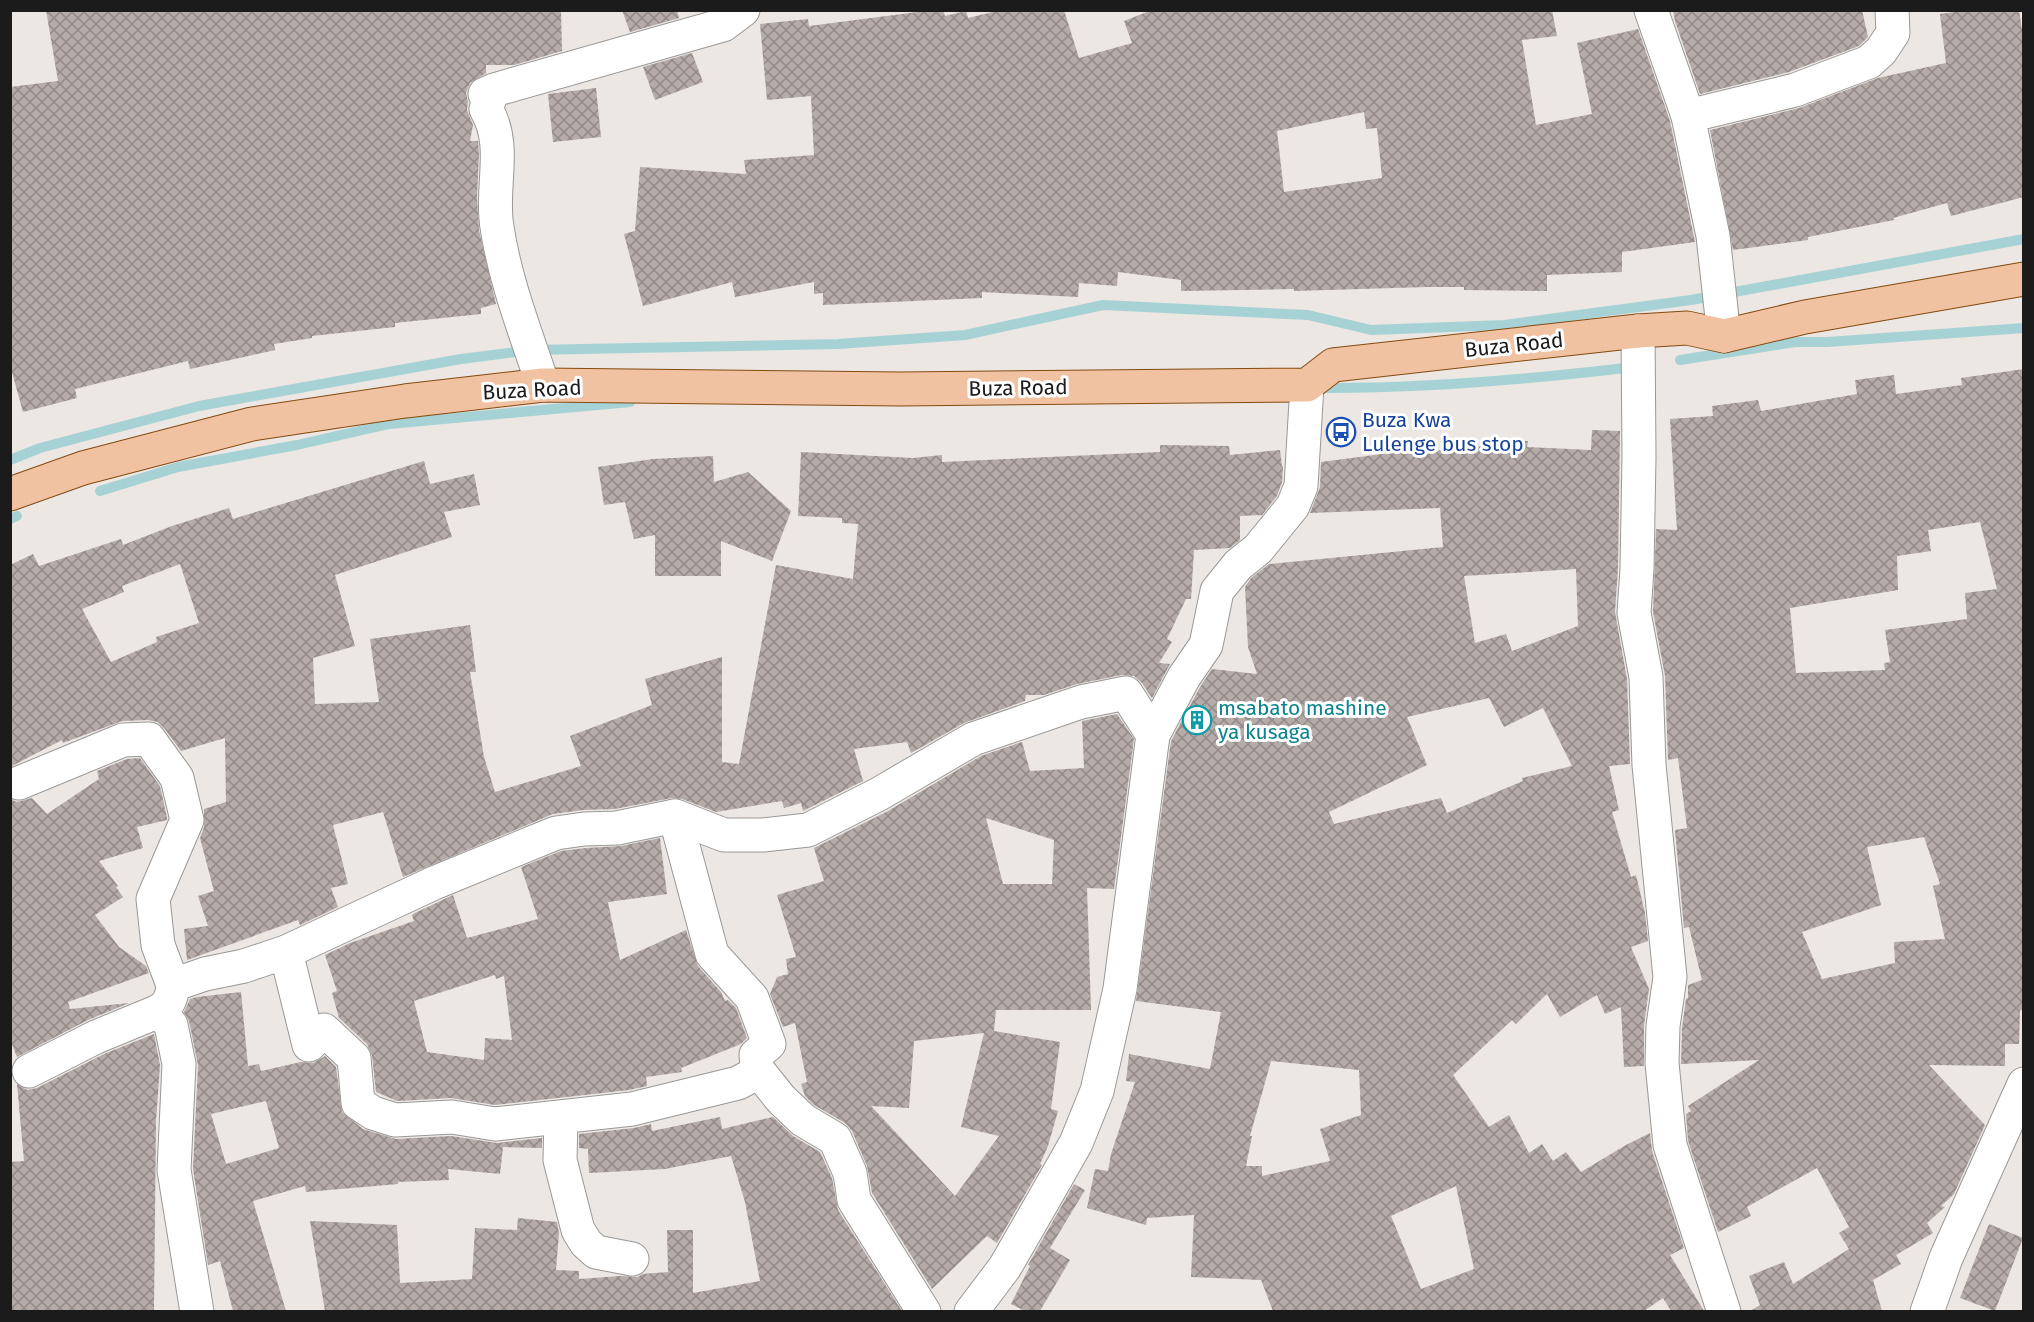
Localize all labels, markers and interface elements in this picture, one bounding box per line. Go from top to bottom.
street label: Buza Road [1463,327,1565,363]
street label: Buza Road [482,374,582,406]
street label: Buza Road [968,374,1068,402]
place label: Buza Kwa Lulenge bus stop [1362,407,1524,457]
bus stop icon: Buza Kwa Lulenge bus stop [1325,416,1357,448]
place label: msabato mashine ya kusaga [1218,695,1387,745]
building icon: msabato mashine ya kusaga [1181,704,1213,736]

